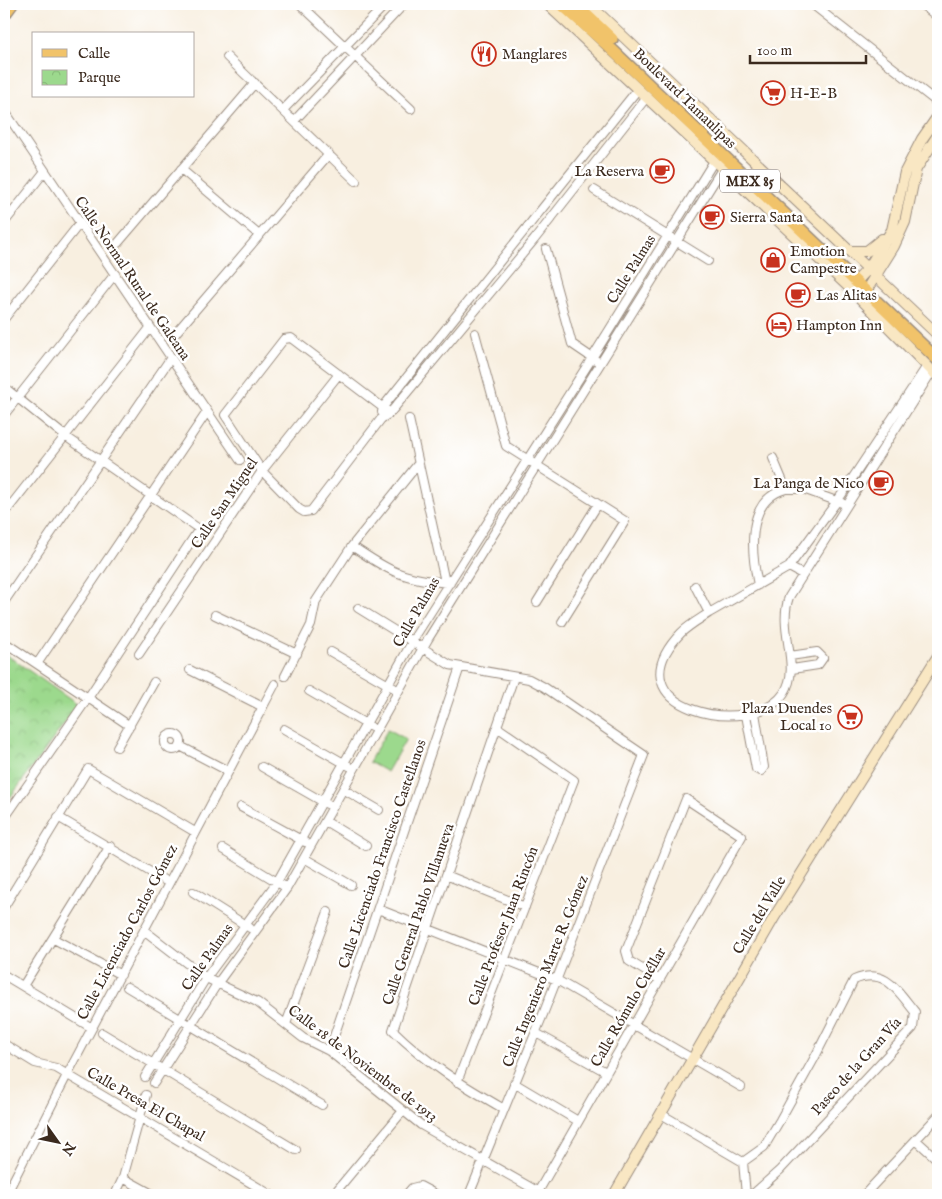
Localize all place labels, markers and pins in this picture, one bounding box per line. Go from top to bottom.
restaurant icon: Manglares [471,41,497,67]
place label: Manglares [502,45,567,64]
supermarket icon: H-E-B [760,80,786,106]
place label: H-E-B [790,84,837,103]
cafe icon: La Reserva [649,158,675,184]
place label: La Reserva [575,162,645,181]
cafe icon: Sierra Santa [699,204,725,230]
place label: Sierra Santa [730,208,804,227]
place label: Emotion Campestre [790,242,857,278]
shop icon: Emotion Campestre [760,247,786,273]
cafe icon: Las Alitas [785,282,811,308]
place label: Las Alitas [816,286,877,305]
hotel icon: Hampton Inn [766,312,792,338]
place label: Hampton Inn [796,316,882,335]
cafe icon: La Panga de Nico [868,470,894,496]
place label: La Panga de Nico [753,474,864,493]
place label: Plaza Duendes Local 10 [741,699,832,735]
supermarket icon: Plaza Duendes Local 10 [837,704,863,730]

